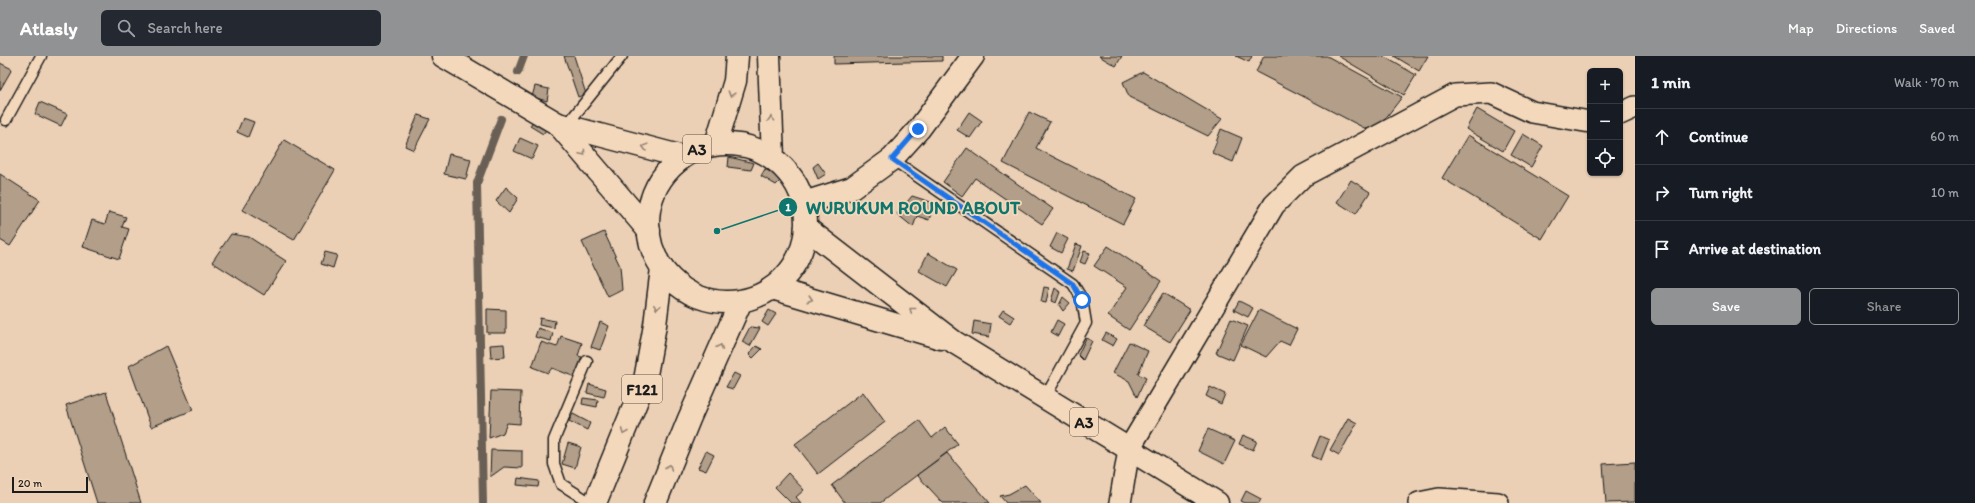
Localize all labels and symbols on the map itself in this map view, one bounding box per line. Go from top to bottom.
one-way arrow [727,91,736,98]
one-way arrow [766,116,775,122]
route end [909,120,927,138]
road number: A3 [683,135,711,163]
one-way arrow [642,143,649,152]
one-way arrow [578,149,585,156]
callout: WURUKUM ROUND ABOUT [778,192,1028,222]
text: WURUKUM ROUND ABOUT [806,197,1021,219]
text: 1 [785,200,791,214]
route start [1073,291,1091,309]
one-way arrow [806,294,813,303]
one-way arrow [653,304,662,310]
one-way arrow [909,307,916,314]
one-way arrow [715,344,723,352]
road number: F121 [622,375,662,403]
road number: A3 [1070,408,1098,436]
one-way arrow [621,428,629,435]
one-way arrow [665,463,673,470]
scale bar [12,475,88,494]

